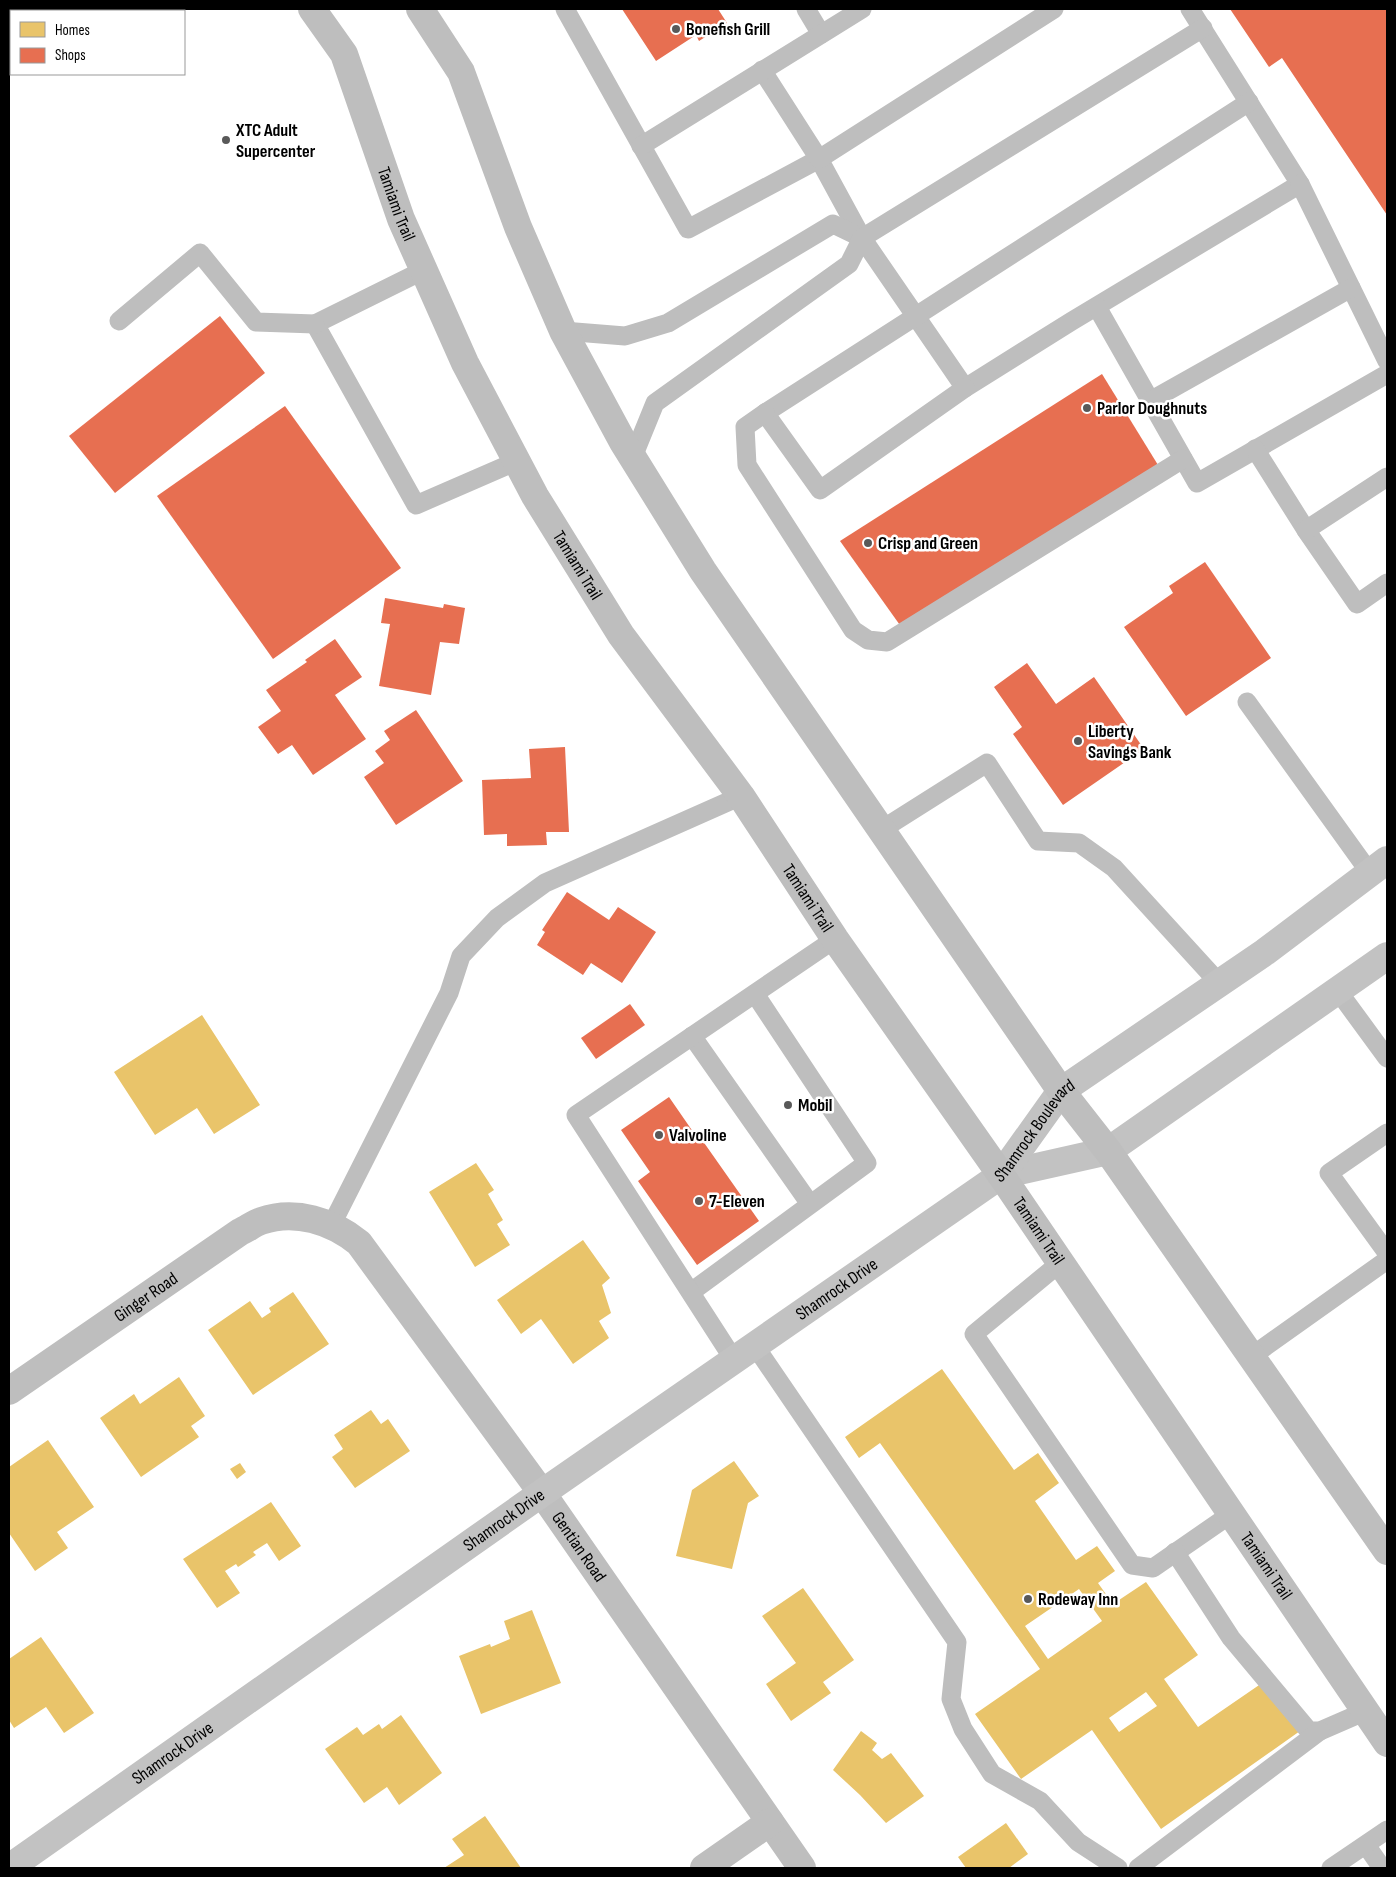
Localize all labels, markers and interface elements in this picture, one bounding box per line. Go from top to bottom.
legend [10,10,185,75]
place label: Bonefish Grill [686,19,770,40]
text: Homes [55,21,90,40]
marker: Bonefish Grill [670,23,682,35]
text: Shops [55,46,86,65]
place label: XTC Adult Supercenter [235,120,316,162]
marker: XTC Adult Supercenter [220,134,232,146]
street label: Tamiami Trail [373,164,420,244]
place label: Parlor Doughnuts [1097,398,1207,419]
marker: Parlor Doughnuts [1081,402,1093,414]
street label: Tamiami Trail [549,527,607,604]
place label: Crisp and Green [878,533,978,554]
marker: Crisp and Green [862,537,874,549]
place label: Liberty Savings Bank [1088,721,1172,763]
marker: Liberty Savings Bank [1072,735,1084,747]
street label: Tamiami Trail [778,860,838,936]
street label: Shamrock Boulevard [990,1074,1079,1187]
place label: Mobil [798,1095,832,1116]
marker: Mobil [782,1099,794,1111]
place label: Valvoline [669,1125,727,1146]
marker: Valvoline [653,1129,665,1141]
place label: 7-Eleven [709,1191,765,1212]
street label: Tamiami Trail [1008,1193,1069,1269]
marker: 7-Eleven [693,1195,705,1207]
street label: Shamrock Drive [792,1253,881,1325]
street label: Ginger Road [110,1268,182,1326]
street label: Shamrock Drive [459,1484,549,1556]
street label: Gentian Road [548,1507,611,1586]
street label: Tamiami Trail [1236,1528,1297,1604]
place label: Rodeway Inn [1038,1589,1118,1610]
marker: Rodeway Inn [1022,1593,1034,1605]
street label: Shamrock Drive [128,1717,217,1789]

